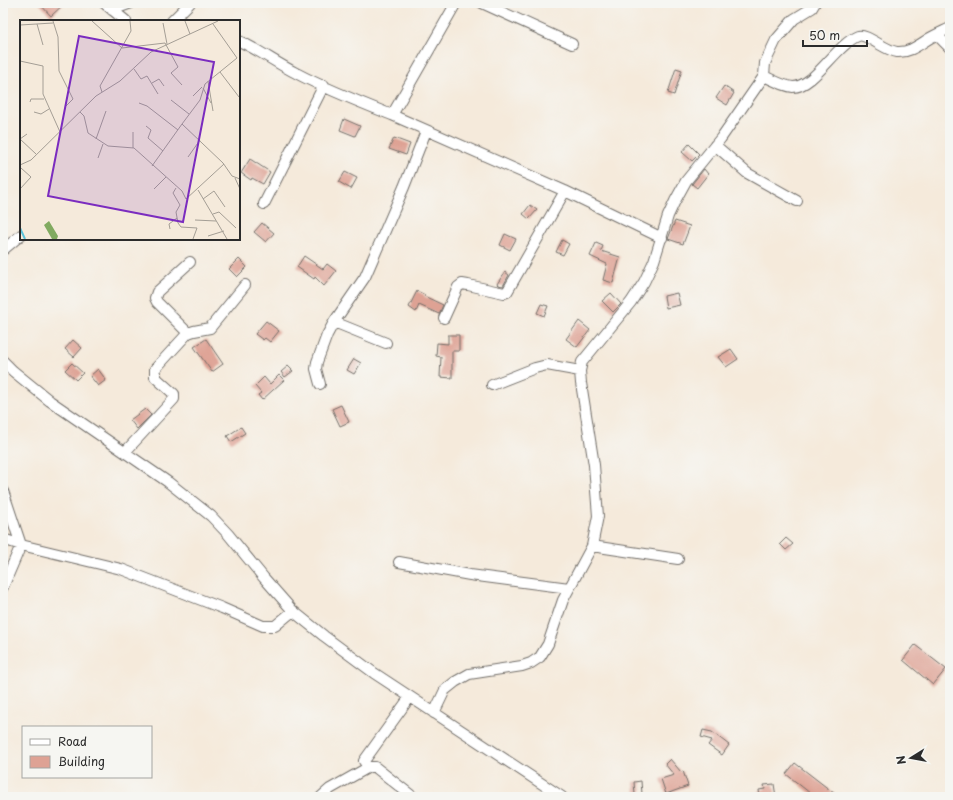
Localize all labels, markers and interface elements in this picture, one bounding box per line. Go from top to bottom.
inset map [20,20,240,240]
scale bar [803,22,867,48]
text: 50 m [809,26,840,44]
legend [22,726,152,778]
text: Road [58,732,87,750]
north arrow [891,738,931,778]
text: Building [58,752,105,770]
text: N [891,754,910,766]

